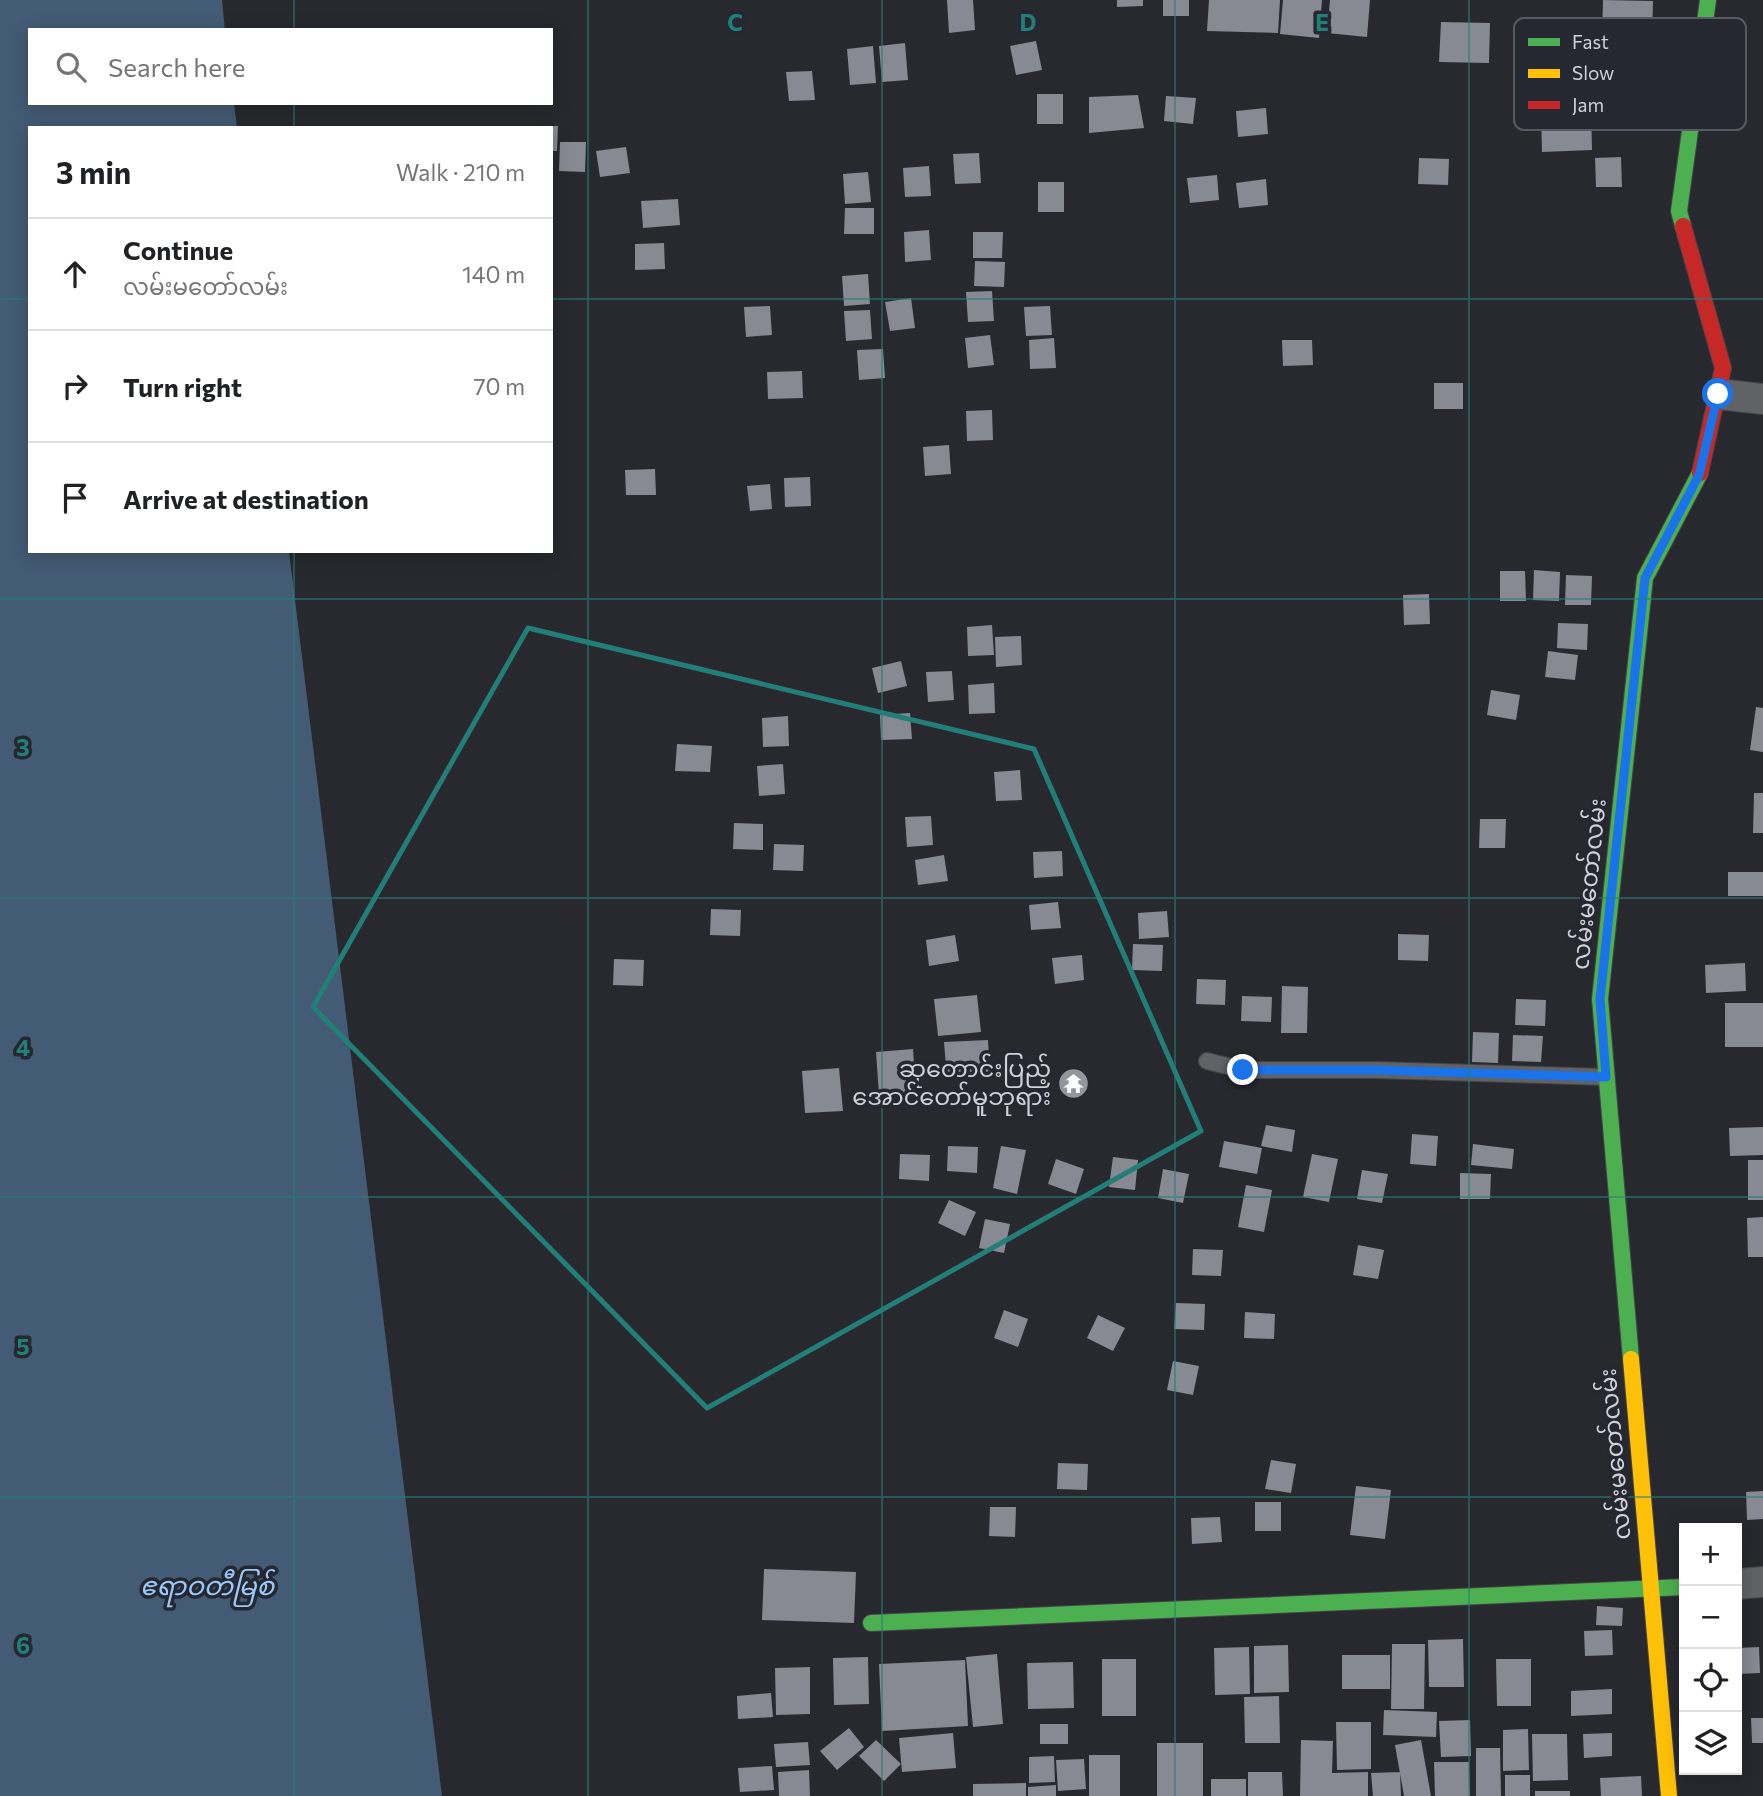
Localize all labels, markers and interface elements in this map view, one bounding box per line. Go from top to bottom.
text: C [727,8,743,36]
text: D [1020,8,1037,36]
text: E [1315,8,1329,36]
legend [1514,18,1746,130]
search box [28,28,553,105]
text: Fast [1572,30,1609,53]
icon: search [52,48,90,86]
text: Search here [108,51,246,82]
text: Slow [1572,61,1614,84]
text: Jam [1572,93,1604,116]
text: 3 min [56,153,131,190]
text: Walk · 210 m [396,158,525,186]
text: Continue [123,234,233,265]
icon: ahead [56,255,94,293]
text: 140 m [462,260,525,288]
text: လမ်းမတော်လမ်း [123,272,288,300]
icon: right [56,367,94,405]
text: Turn right [123,371,242,402]
text: 70 m [473,372,525,400]
route start [1702,378,1733,409]
icon: arrive [56,479,94,517]
text: Arrive at destination [123,483,369,514]
text: 3 [16,733,30,761]
street label: လမ်းမတော်လမ်း [1564,797,1611,971]
text: 4 [16,1033,30,1061]
place label: ဆုတောင်းပြည့် အောင်တော်မူဘုရား [852,1053,1051,1116]
route end [1227,1054,1258,1085]
temple icon: ဆုတောင်းပြည့် အောင်တော်မူဘုရား [1057,1066,1091,1100]
text: 5 [16,1332,30,1360]
street label: လမ်းမတော်လမ်း [1592,1367,1635,1541]
map controls [1679,1523,1742,1775]
button: + [1679,1523,1742,1586]
water label: ဧရာဝတီမြစ် [140,1568,276,1608]
button: − [1679,1586,1742,1649]
text: 6 [16,1631,30,1659]
button: locate [1679,1649,1742,1712]
button: layers [1679,1712,1742,1775]

